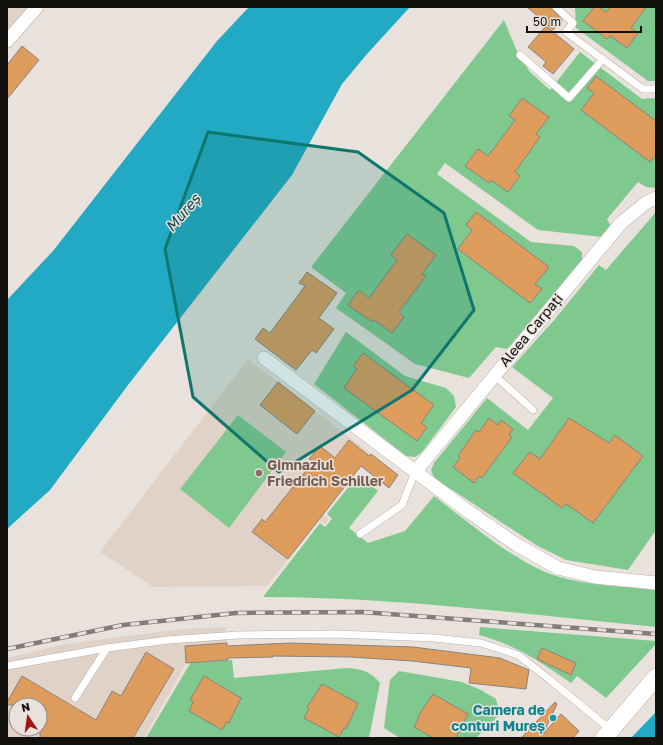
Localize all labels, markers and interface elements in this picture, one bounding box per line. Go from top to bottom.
scale bar [527,8,641,34]
text: 50 m [533,14,561,29]
water label: Mureș [161,189,205,236]
street label: Aleea Carpați [495,290,566,370]
place label: Gimnaziul Friedrich Schiller [267,456,384,489]
marker: Gimnaziul Friedrich Schiller [254,468,264,478]
north arrow [8,697,48,737]
text: N [20,699,31,714]
place label: Camera de conturi Mureș [451,701,545,734]
marker: Camera de conturi Mureș [548,713,558,723]

